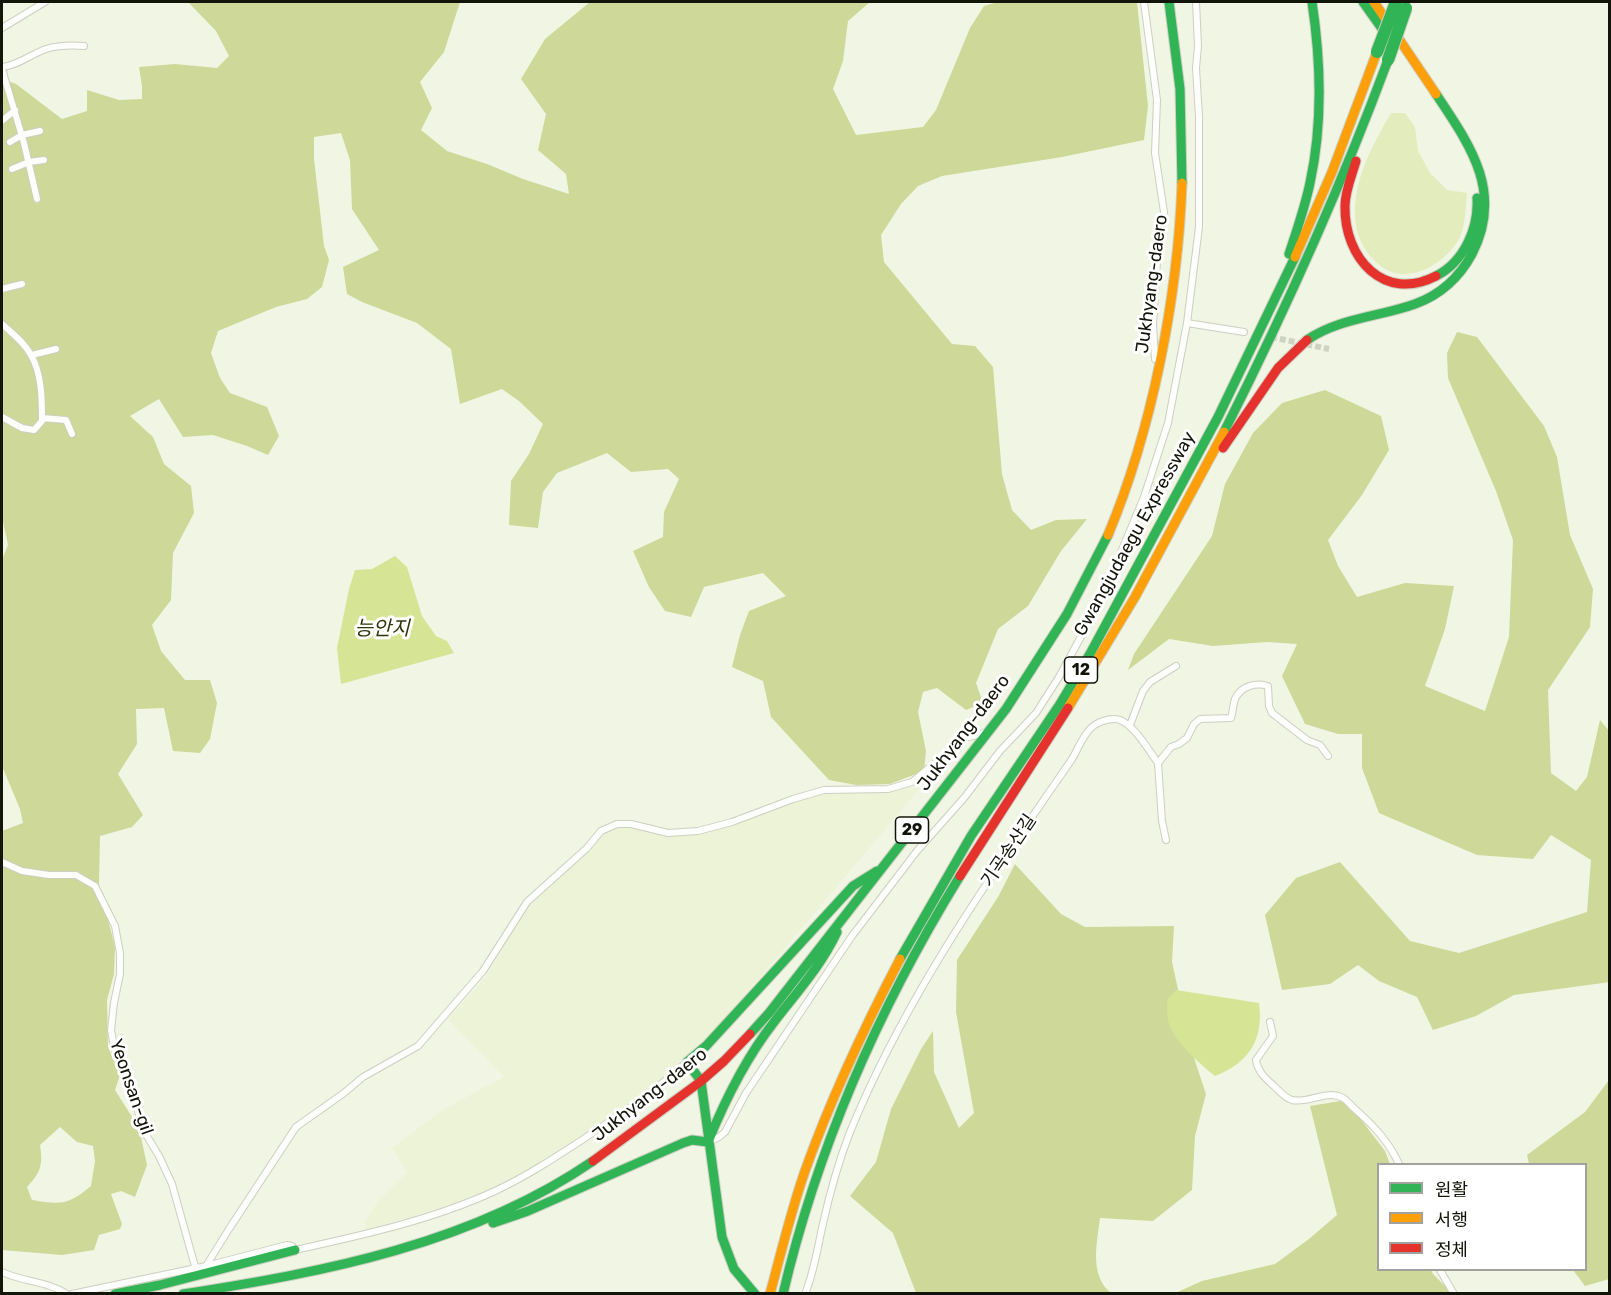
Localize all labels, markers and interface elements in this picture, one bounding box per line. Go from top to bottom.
street label: Jukhyang-daero [1132,213,1172,355]
street label: Gwangjudaegu Expressway [1070,428,1200,640]
water label: 능안지 [354,617,410,641]
road number: 12 [1064,657,1098,683]
street label: Jukhyang-daero [913,671,1015,795]
street label: 기곡송산길 [977,811,1041,891]
road number: 29 [896,817,928,843]
street label: Yeonsan-gil [105,1036,157,1138]
street label: Jukhyang-daero [588,1043,712,1147]
legend [1377,1163,1587,1271]
text: 원활 [1435,1179,1468,1201]
text: 서행 [1435,1209,1468,1231]
text: 정체 [1435,1239,1468,1261]

